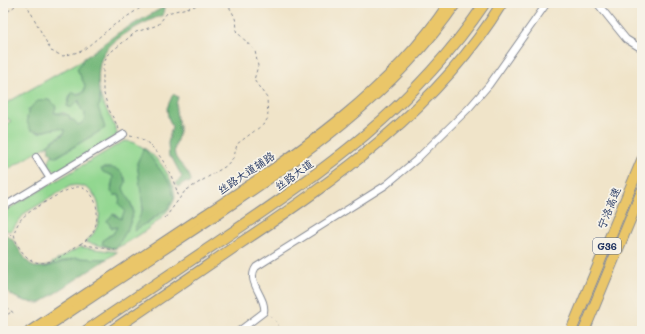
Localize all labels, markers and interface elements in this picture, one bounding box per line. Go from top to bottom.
street label: 丝路大道辅路 [214,148,277,197]
street label: 丝路大道 [271,156,316,194]
street label: 宁洛高速 [593,185,624,231]
road number: G36 [593,238,621,254]

